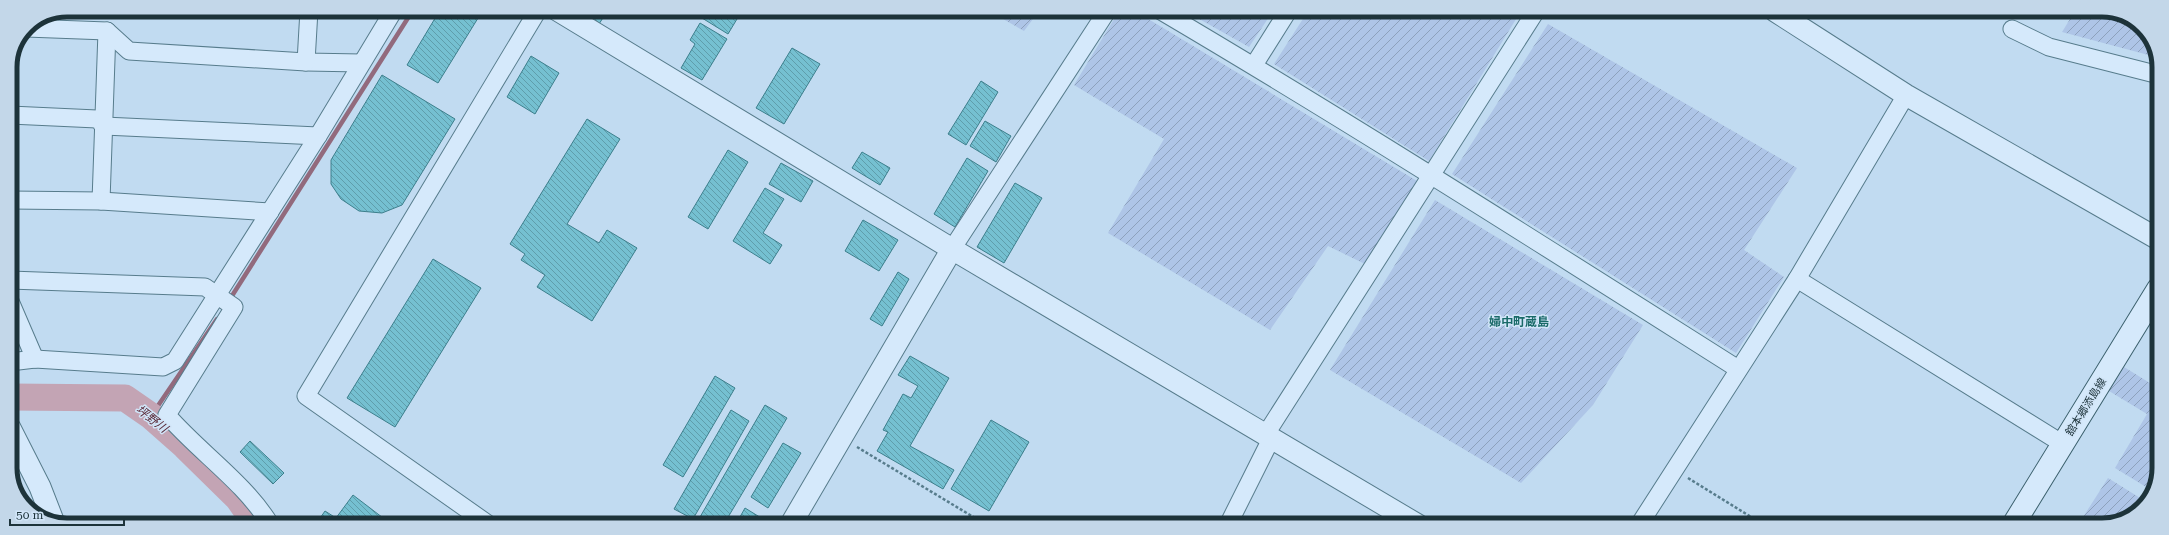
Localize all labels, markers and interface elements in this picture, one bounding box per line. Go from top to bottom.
district label: 婦中町蔵島 [1489,315,1549,329]
street label: 舘本郷添島線 [2063,376,2109,438]
water label: 坪野川 [134,402,172,437]
scale bar [10,501,124,527]
text: 50 m [16,508,43,522]

